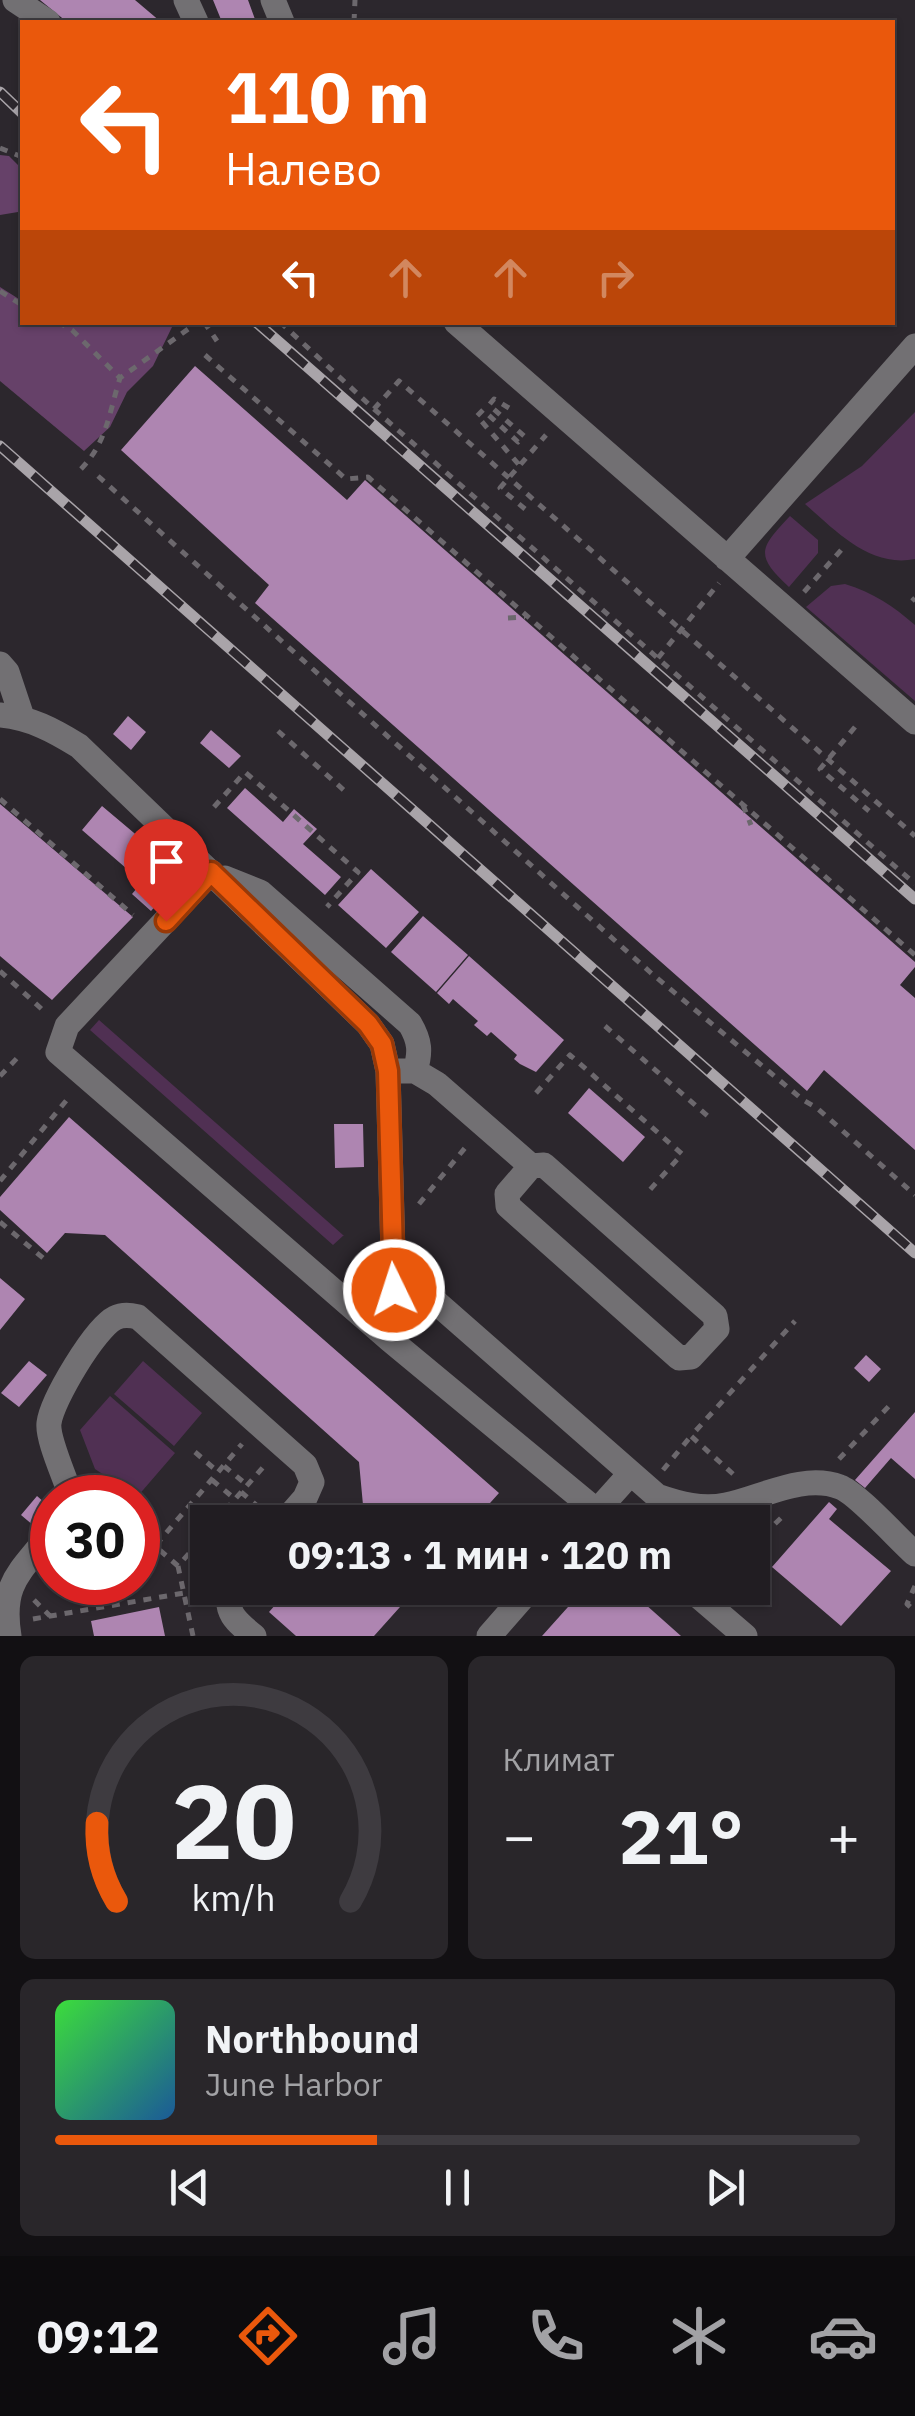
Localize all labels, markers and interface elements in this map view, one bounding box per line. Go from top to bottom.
text: 110 m [225,51,430,142]
icon: left [60,60,190,190]
text: Налево [225,139,382,197]
icon: left [273,250,328,305]
icon: ahead [378,250,433,305]
icon: ahead [483,250,538,305]
icon: right [588,250,643,305]
pin [124,819,209,922]
icon: arrive [139,834,194,889]
position arrow [342,1238,446,1342]
speed limit sign: 30 [30,1475,160,1605]
text: 09:13 · 1 мин · 120 m [288,1530,672,1579]
text: Климат [503,1738,615,1780]
text: 20 [171,1752,296,1888]
text: 21° [619,1787,744,1885]
text: − [503,1800,536,1871]
text: + [827,1800,860,1871]
text: km/h [192,1874,276,1921]
text: Northbound [205,2014,420,2063]
text: June Harbor [205,2063,382,2105]
icon: previous [162,2160,217,2215]
icon: pause [430,2160,485,2215]
icon: next [698,2160,753,2215]
icon: directions [233,2301,303,2371]
icon: music [377,2301,447,2371]
icon: phone [521,2301,591,2371]
icon: climate [664,2301,734,2371]
icon: car [808,2301,878,2371]
text: 09:12 [37,2307,160,2365]

